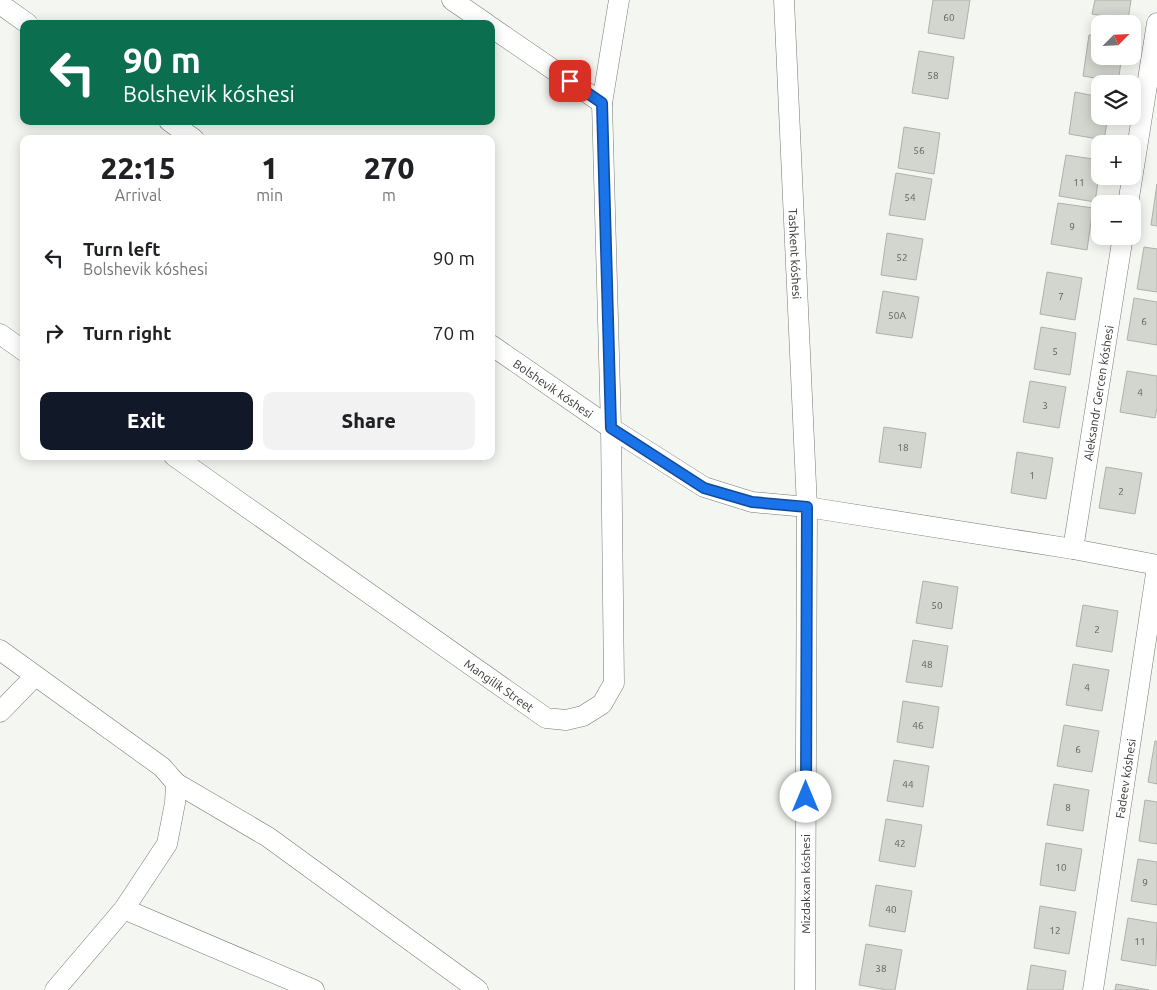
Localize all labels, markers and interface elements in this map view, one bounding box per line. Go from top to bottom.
house number: 60 [943,12,955,23]
north arrow [1091,15,1141,65]
map controls [1091,15,1141,245]
icon: left [40,40,105,105]
text: 90 m [123,40,201,80]
pin [549,60,591,102]
icon: arrive [556,67,584,95]
house number: 58 [927,70,939,81]
button: layers [1091,75,1141,125]
text: Bolshevik kóshesi [123,81,295,106]
button: + [1091,135,1141,185]
house number: 56 [913,145,925,156]
text: 22:15 [101,151,176,185]
text: 1 [261,151,278,185]
text: 270 [364,151,414,185]
house number: 11 [1073,177,1085,188]
text: Arrival [115,186,161,204]
text: min [256,186,283,204]
text: m [382,186,396,204]
house number: 54 [904,192,916,203]
button: − [1091,195,1141,245]
street label: Tashkent kóshesi [787,208,804,300]
house number: 9 [1069,221,1075,232]
text: Turn left [83,238,161,260]
icon: left [40,244,68,272]
text: 90 m [433,247,475,269]
house number: 52 [896,252,908,263]
text: Bolshevik kóshesi [83,260,208,278]
house number: 7 [1058,291,1064,302]
house number: 50A [888,310,906,321]
house number: 6 [1141,316,1147,327]
icon: right [40,319,68,347]
text: Turn right [83,322,171,344]
text: 70 m [433,322,475,344]
street label: Aleksandr Gercen kóshesi [1081,324,1115,462]
house number: 5 [1052,346,1058,357]
street label: Bolshevik kóshesi [511,356,596,420]
house number: 4 [1137,387,1143,398]
button: Exit [40,392,253,450]
button: Share [263,392,475,450]
house number: 3 [1042,400,1048,411]
house number: 18 [897,442,909,453]
house number: 1 [1029,470,1035,481]
house number: 2 [1118,486,1124,497]
house number: 50 [931,600,943,611]
house number: 2 [1094,624,1100,635]
street label: Mangilik Street [462,656,537,714]
house number: 48 [921,659,933,670]
house number: 4 [1084,682,1090,693]
house number: 46 [912,720,924,731]
street label: Fadeev kóshesi [1113,737,1137,819]
house number: 6 [1075,744,1081,755]
position arrow [779,770,831,822]
house number: 44 [902,779,914,790]
house number: 8 [1065,802,1071,813]
street label: Mizdakxan kóshesi [799,834,812,934]
house number: 42 [894,838,906,849]
house number: 10 [1055,862,1067,873]
house number: 9 [1142,877,1148,888]
house number: 40 [885,904,897,915]
house number: 12 [1049,925,1061,936]
house number: 11 [1134,936,1146,947]
house number: 38 [875,963,887,974]

